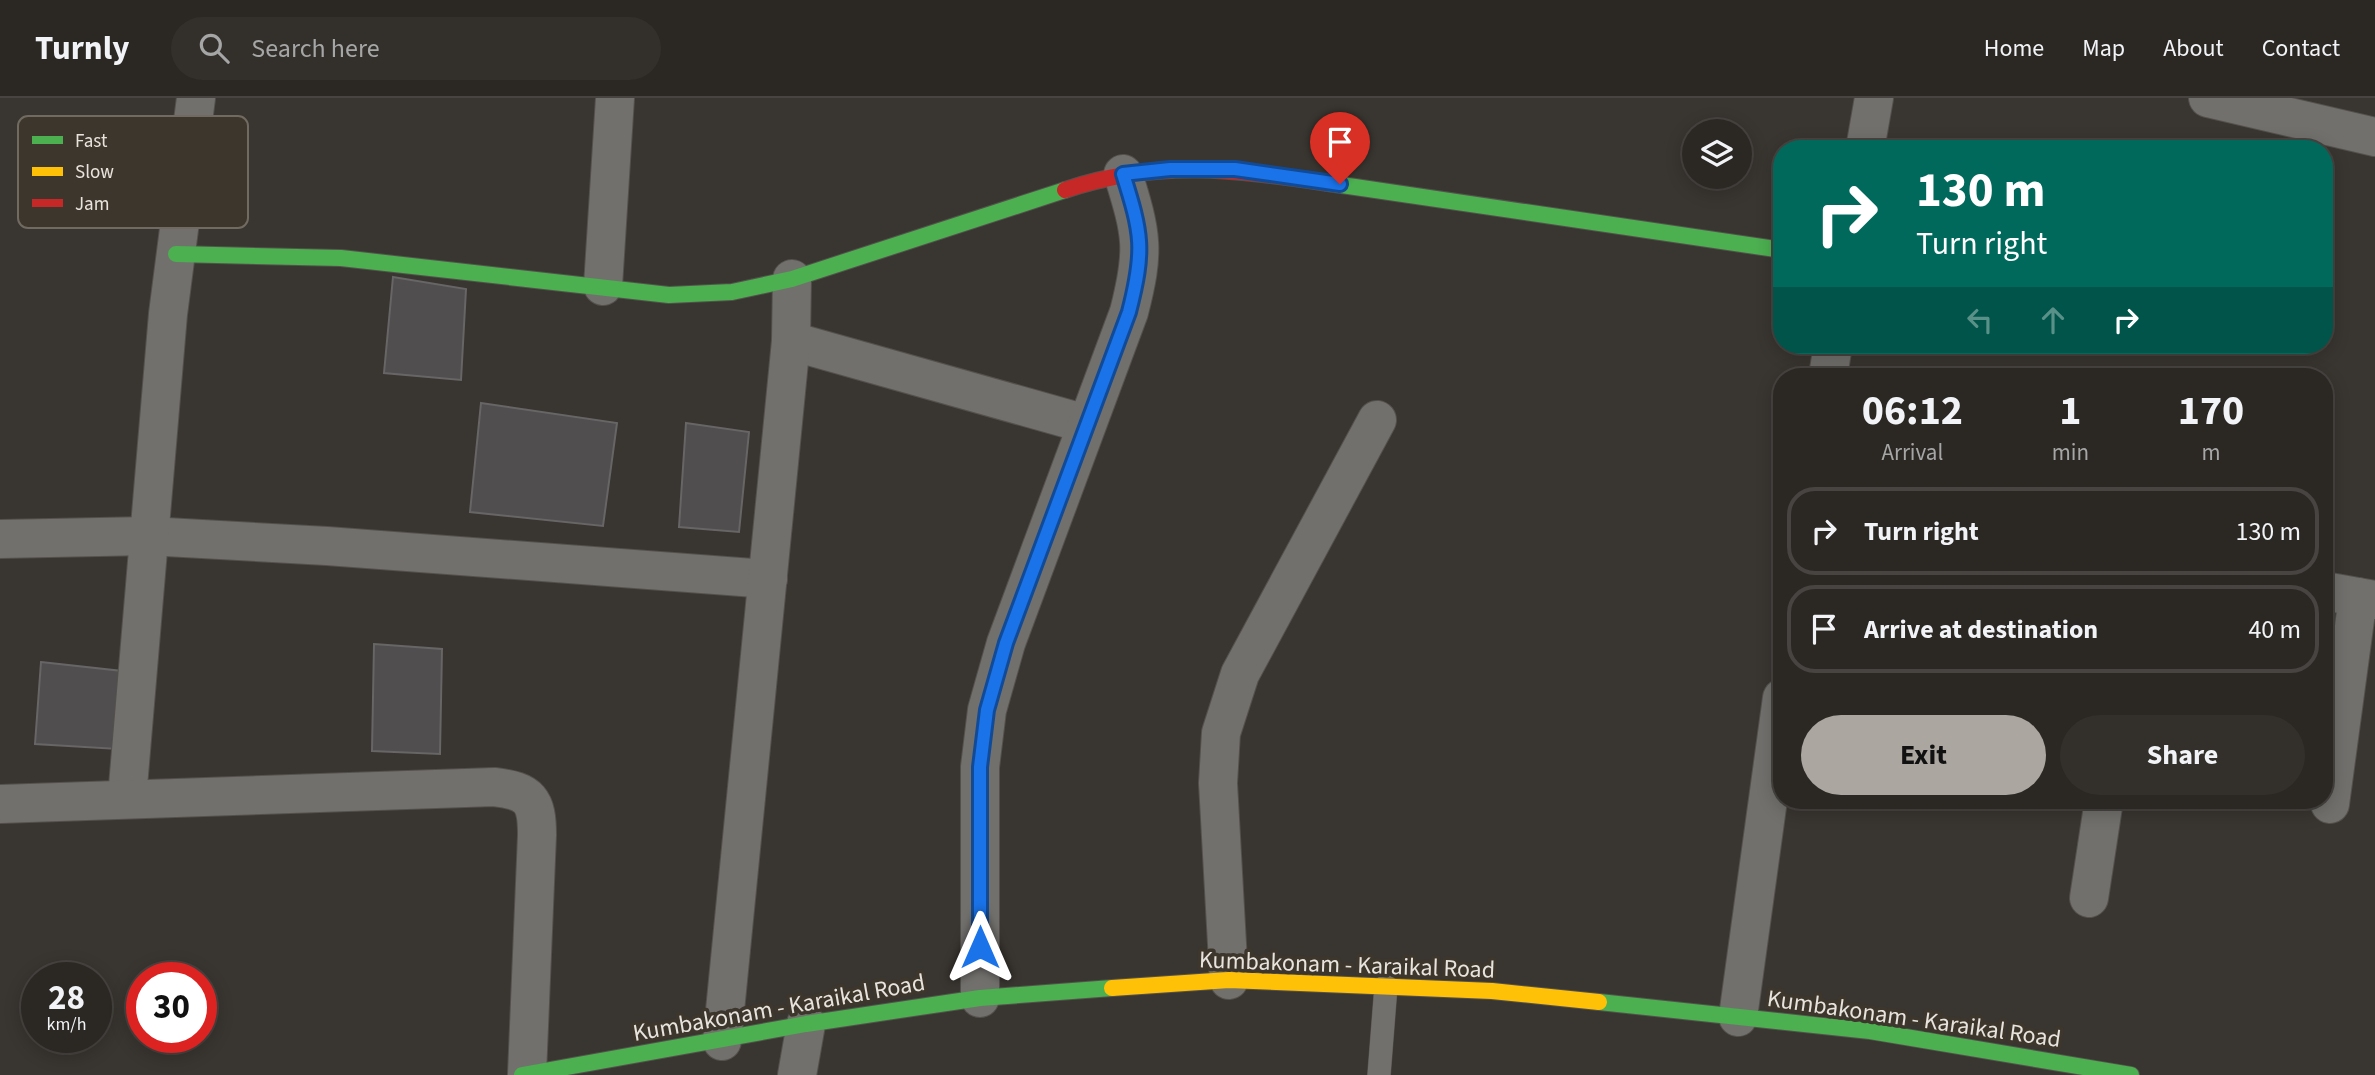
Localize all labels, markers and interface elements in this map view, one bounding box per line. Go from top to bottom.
search box [171,17,661,80]
text: Turnly [35,25,129,72]
icon: search [195,29,233,67]
text: Search here [251,30,380,67]
text: Home [1984,31,2044,66]
text: Map [2082,31,2125,66]
text: About [2163,31,2224,66]
text: Contact [2262,31,2340,66]
pin [1310,112,1370,184]
legend [18,116,248,228]
map controls [1682,119,1752,189]
button: layers [1682,119,1752,189]
icon: arrive [1321,123,1359,161]
text: Fast [75,128,108,155]
text: 130 m [1916,156,2045,226]
text: Slow [75,159,114,186]
icon: right [1801,168,1892,259]
text: Jam [75,191,109,218]
text: Turn right [1916,221,2047,267]
icon: left [1961,301,1999,339]
icon: ahead [2034,301,2072,339]
icon: right [2107,301,2145,339]
text: 06:12 [1862,381,1963,441]
text: 1 [2059,381,2081,441]
text: 170 [2178,381,2244,441]
text: Arrival [1881,436,1943,469]
text: min [2052,436,2089,469]
text: m [2201,436,2221,469]
icon: right [1805,512,1843,550]
text: Turn right [1864,513,1979,550]
text: 130 m [2235,513,2301,550]
icon: arrive [1805,610,1843,648]
text: Arrive at destination [1864,611,2098,648]
text: 40 m [2248,611,2301,648]
button: Exit [1801,715,2046,795]
button: Share [2060,715,2305,795]
position arrow [943,910,1017,984]
street label: Kumbakonam - Karaikal Road [1198,942,1496,988]
speed limit sign: 30 [126,962,217,1053]
street label: Kumbakonam - Karaikal Road [630,965,928,1051]
text: 28 [48,973,85,1023]
street label: Kumbakonam - Karaikal Road [1765,981,2063,1057]
text: km/h [47,1012,86,1037]

